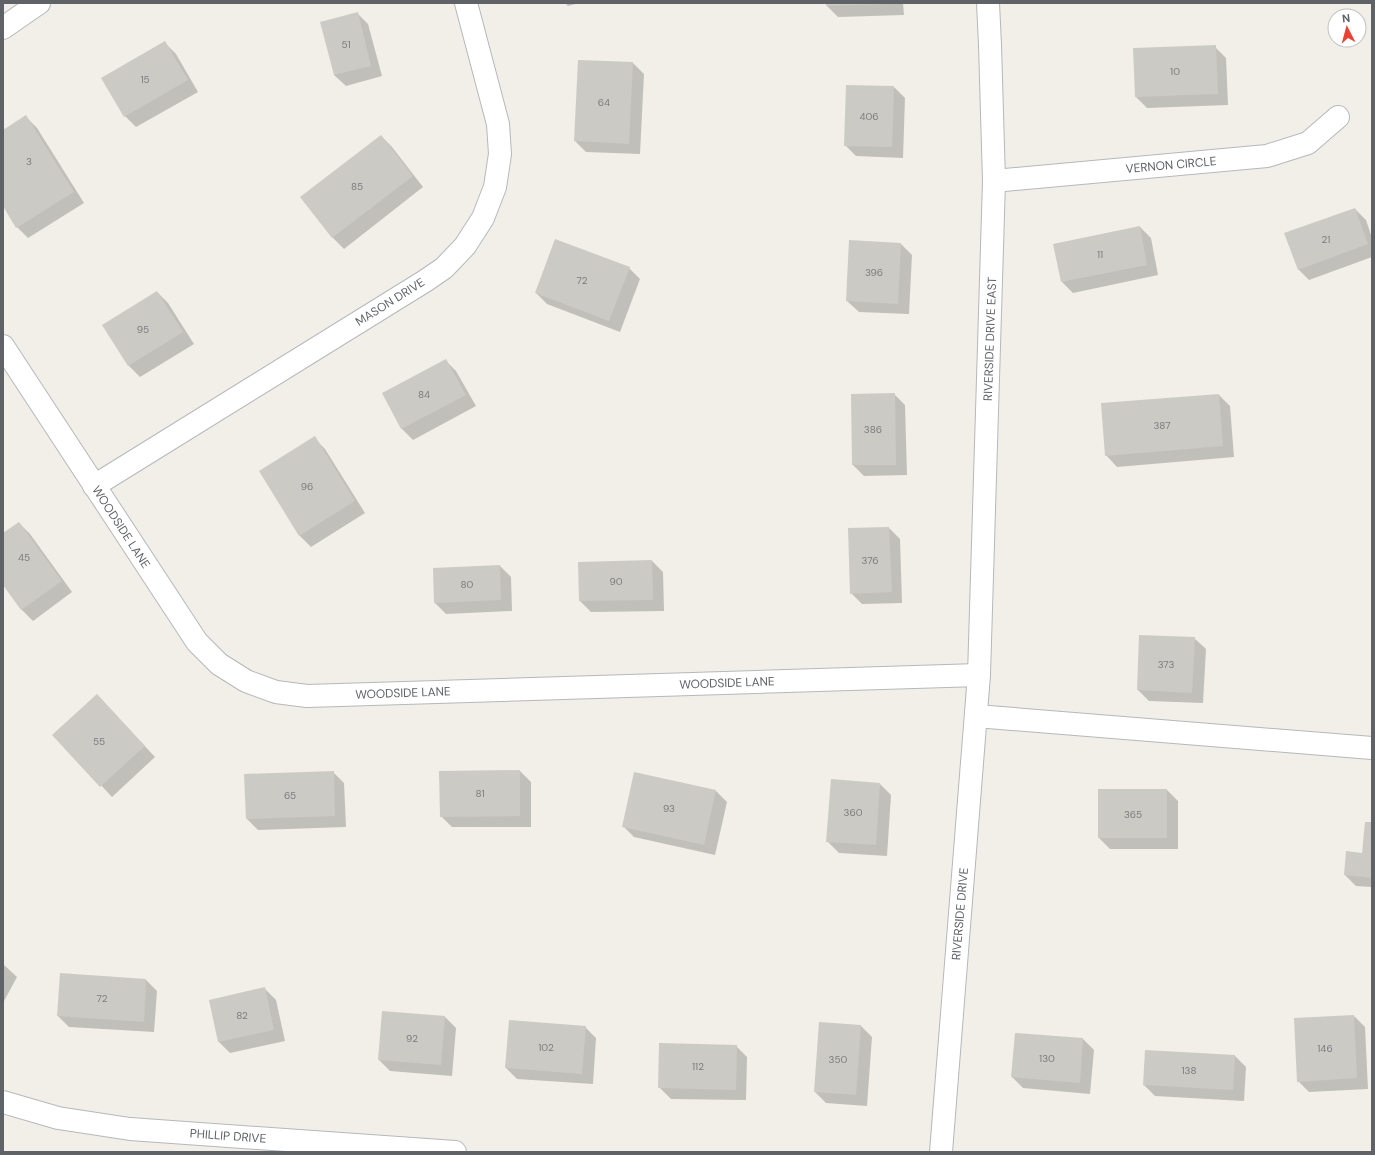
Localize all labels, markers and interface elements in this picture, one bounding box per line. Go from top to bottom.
north arrow [1327,8,1367,48]
text: N [1341,11,1351,25]
house number: 51 [341,38,351,51]
house number: 10 [1170,65,1180,78]
house number: 15 [140,73,150,86]
house number: 64 [598,96,610,109]
house number: 406 [859,110,879,123]
street label: VERNON CIRCLE [1125,153,1217,177]
house number: 3 [26,155,32,168]
house number: 85 [351,180,363,193]
house number: 21 [1322,233,1330,246]
house number: 11 [1097,248,1103,261]
house number: 396 [865,266,883,279]
street label: MASON DRIVE [352,274,428,330]
house number: 72 [577,274,588,287]
street label: RIVERSIDE DRIVE EAST [980,276,1000,401]
house number: 95 [137,323,149,336]
house number: 84 [418,388,430,401]
house number: 387 [1153,419,1171,432]
house number: 386 [864,423,882,436]
house number: 96 [301,480,313,493]
street label: WOODSIDE LANE [88,483,154,572]
house number: 45 [18,551,30,564]
house number: 376 [861,554,879,567]
house number: 90 [609,575,623,588]
house number: 80 [461,578,474,591]
house number: 373 [1158,658,1174,671]
street label: WOODSIDE LANE [679,673,775,693]
street label: WOODSIDE LANE [355,683,451,703]
house number: 55 [93,735,105,748]
house number: 81 [476,787,485,800]
house number: 65 [284,789,296,802]
house number: 93 [663,802,675,815]
house number: 360 [843,806,863,819]
house number: 365 [1124,808,1142,821]
street label: RIVERSIDE DRIVE [948,867,972,961]
house number: 72 [97,992,108,1005]
house number: 82 [236,1009,248,1022]
house number: 92 [406,1032,418,1045]
house number: 102 [538,1041,554,1054]
house number: 146 [1317,1042,1333,1055]
house number: 130 [1039,1052,1055,1065]
house number: 350 [829,1053,848,1066]
house number: 112 [692,1060,704,1073]
house number: 138 [1181,1064,1197,1077]
street label: PHILLIP DRIVE [189,1125,267,1147]

